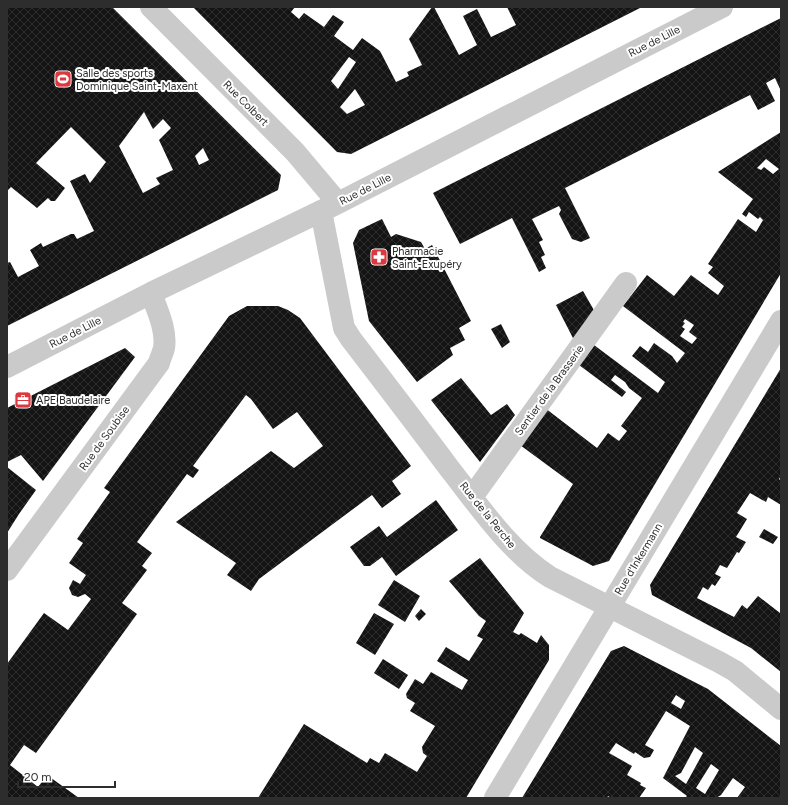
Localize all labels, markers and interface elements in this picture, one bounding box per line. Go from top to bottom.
street label: Rue de Lille [626,23,682,60]
place label: Salle des sports Dominique Saint-Maxent [76,67,198,93]
sports icon: Salle des sports Dominique Saint-Maxent [53,69,73,89]
street label: Rue Colbert [220,78,271,129]
street label: Rue de Lille [337,171,393,208]
place label: Pharmacie Saint-Exupéry [392,245,462,271]
pharmacy icon: Pharmacie Saint-Exupéry [369,247,389,267]
street label: Rue de Lille [47,314,103,351]
street label: Sentier de la Brasserie [512,343,587,438]
office icon: APE Baudelaire [13,390,33,410]
place label: APE Baudelaire [36,394,110,407]
street label: Rue de Soubise [77,404,132,473]
street label: Rue de la Perche [457,479,518,551]
street label: Rue d'Inkermann [612,521,665,598]
scale bar [18,763,115,789]
text: 20 m [24,770,52,784]

